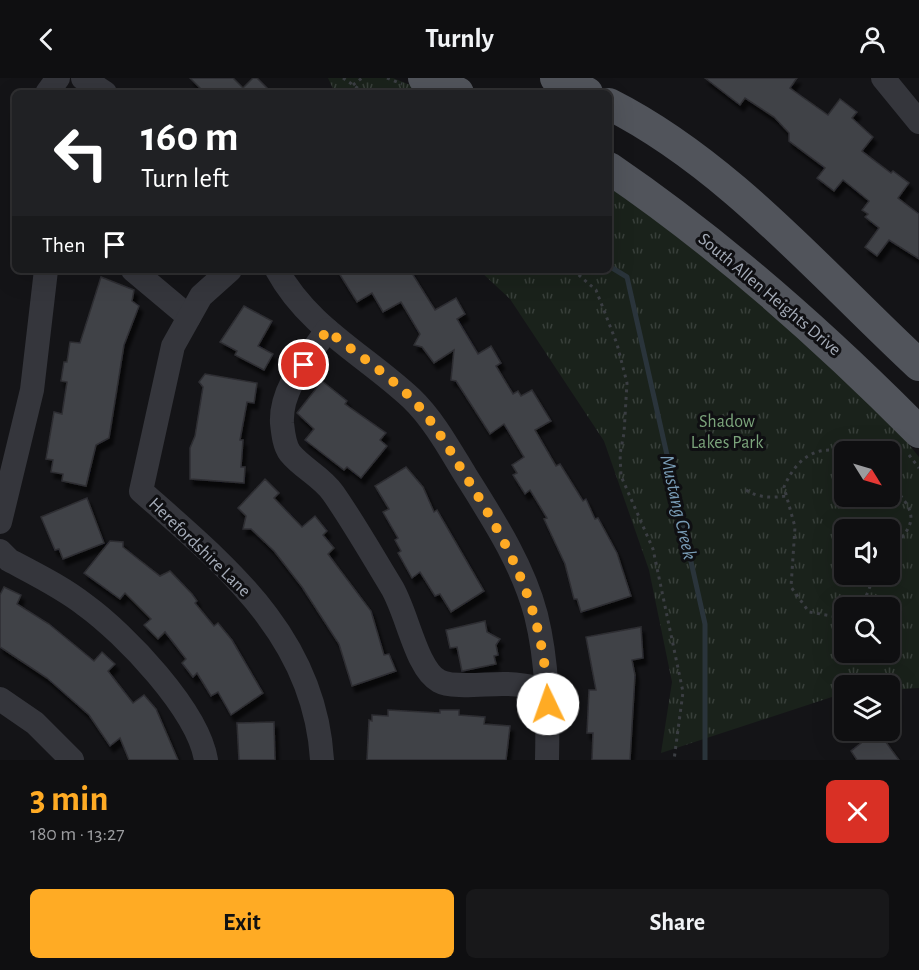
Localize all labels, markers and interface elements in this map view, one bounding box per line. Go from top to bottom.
icon: back [30,23,63,56]
icon: person [856,23,889,56]
text: Turnly [425,25,494,52]
icon: left [42,114,120,192]
text: 160 m [141,116,239,158]
text: Turn left [141,165,229,192]
icon: arrive [98,228,131,261]
street label: South Allen Heights Drive [695,230,844,359]
text: Then [42,234,86,256]
pin [278,339,329,390]
icon: arrive [287,348,320,381]
park label: Shadow Lakes Park [691,413,764,452]
north arrow [834,441,900,507]
map controls [834,441,900,741]
water label: Mustang Creek [656,453,700,562]
street label: Herefordshire Lane [145,495,254,601]
button: sound [834,519,900,585]
button: search [834,597,900,663]
position arrow [516,672,580,736]
button: layers [834,675,900,741]
button: close [826,780,889,843]
text: 3 min [30,781,108,817]
text: 180 m · 13:27 [30,824,125,844]
button: Exit [30,889,454,958]
button: Share [466,889,889,958]

